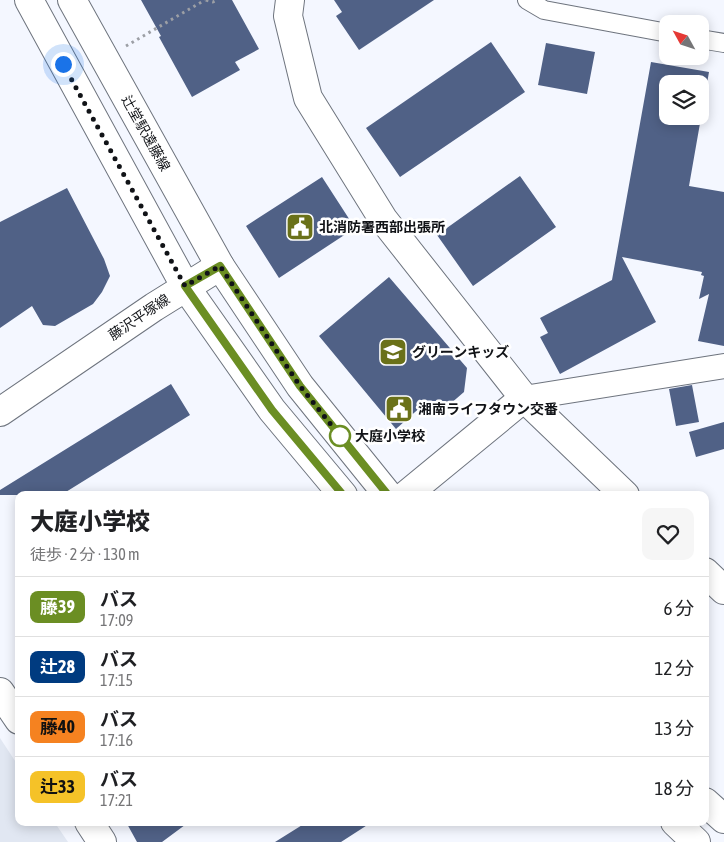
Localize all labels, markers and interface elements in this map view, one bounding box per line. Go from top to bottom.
north arrow [659,15,709,65]
map controls [659,15,709,125]
your location [51,52,76,77]
button: layers [659,75,709,125]
street label: 辻堂駅遠藤線 [119,92,173,174]
public building icon: 北消防署西部出張所 [285,212,315,242]
place label: 北消防署西部出張所 [319,219,445,235]
street label: 藤沢平塚線 [106,291,172,343]
school or university icon: グリーンキッズ [378,337,408,367]
place label: グリーンキッズ [412,344,509,360]
public building icon: 湘南ライフタウン交番 [384,394,414,424]
place label: 湘南ライフタウン交番 [418,401,558,417]
marker: 大庭小学校 [329,425,351,447]
place label: 大庭小学校 [355,428,425,444]
text: 大庭小学校 [30,508,150,535]
button: heart [642,508,694,560]
text: 徒歩 · 2 分 · 130 m [30,545,140,563]
text: バス [100,588,138,610]
text: 藤39 [40,596,75,617]
text: 6 分 [663,597,694,619]
text: 17:09 [100,611,133,629]
text: バス [100,648,138,670]
text: 辻28 [40,656,75,677]
text: 12 分 [655,657,694,679]
text: 17:15 [100,671,133,689]
text: バス [100,708,138,730]
text: 藤40 [40,716,75,737]
text: 13 分 [655,717,694,739]
text: 17:16 [100,731,133,749]
text: バス [100,768,138,790]
text: 辻33 [40,776,75,797]
text: 18 分 [655,777,694,799]
text: 17:21 [100,791,133,809]

